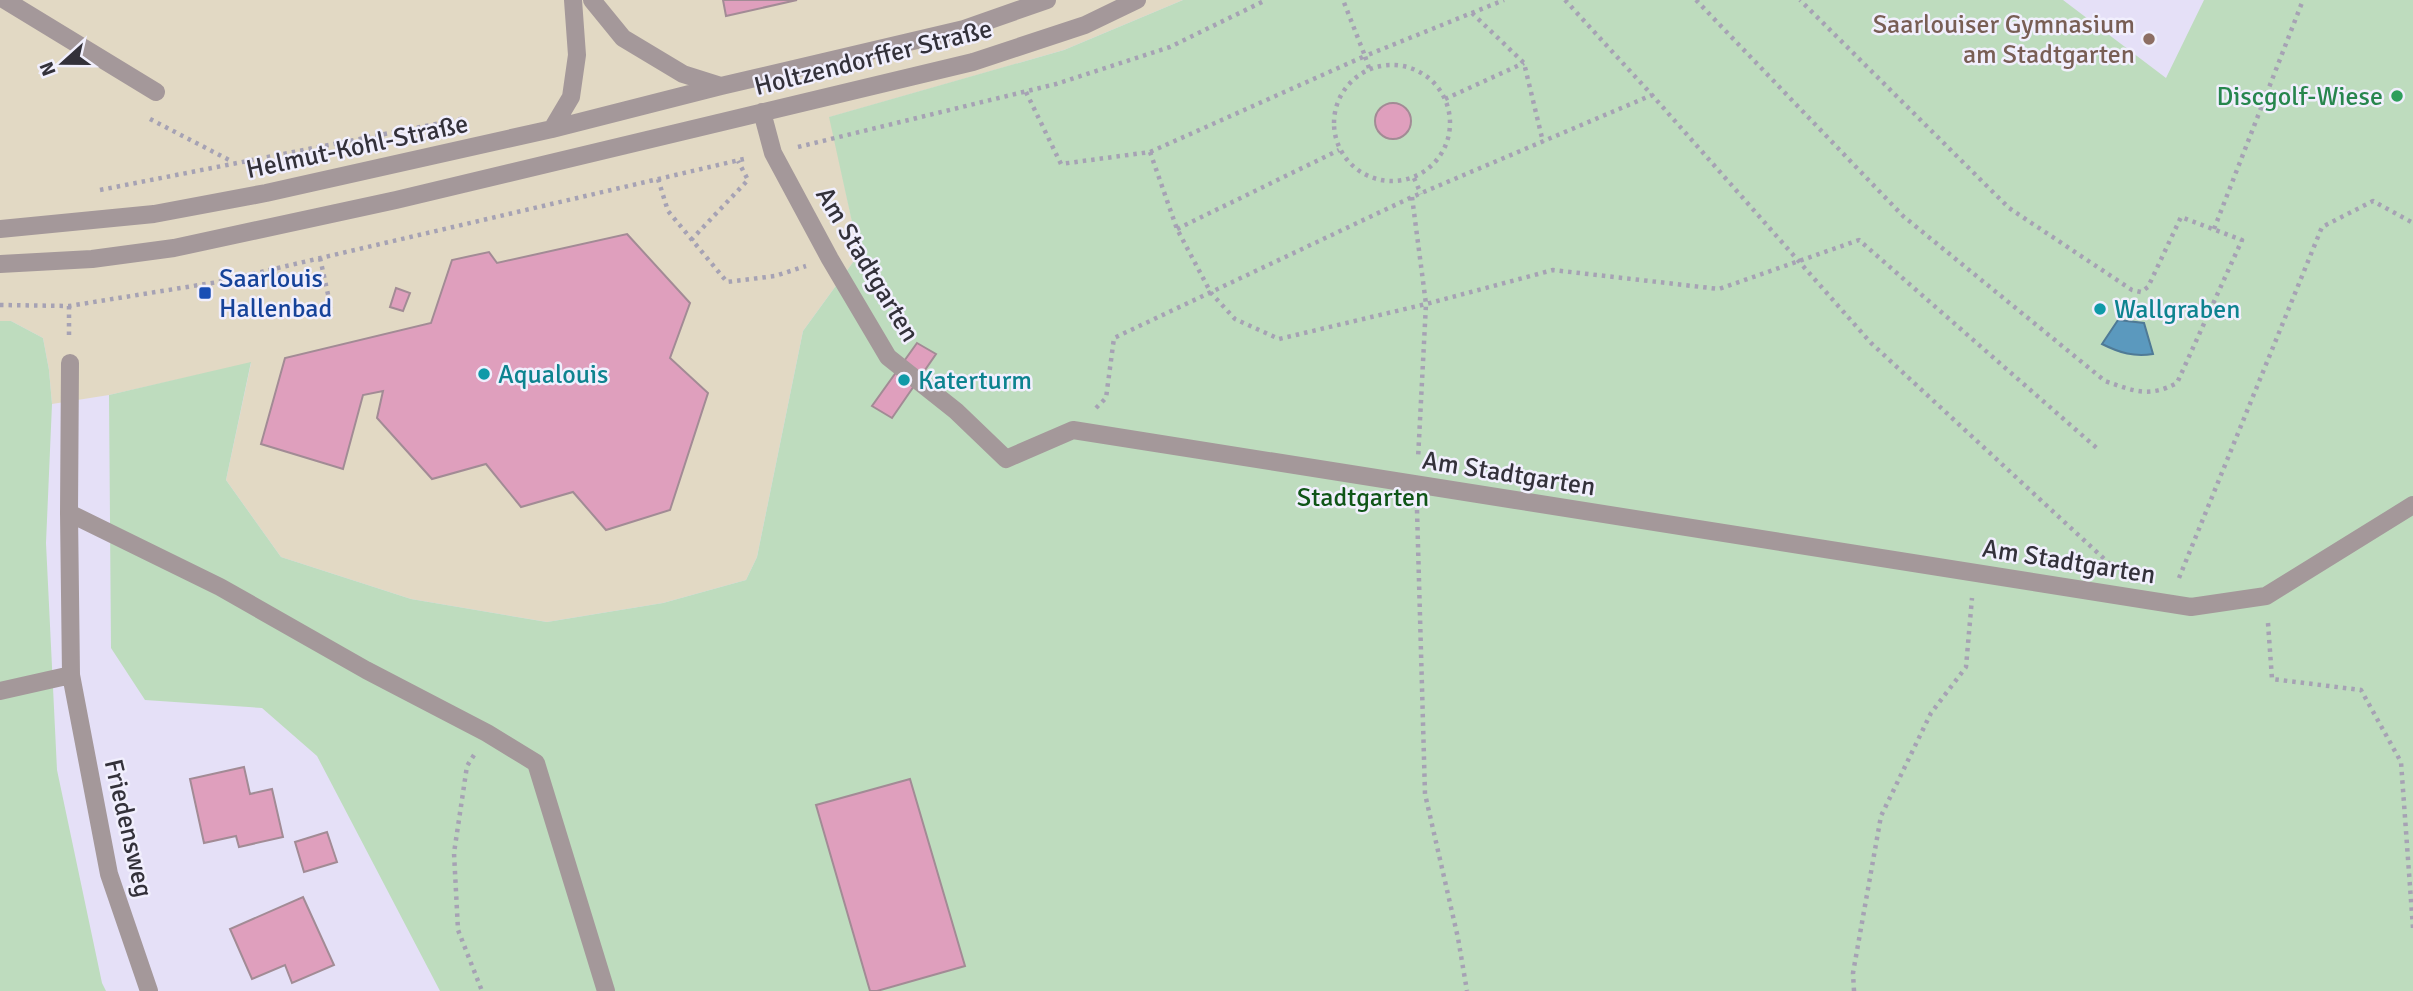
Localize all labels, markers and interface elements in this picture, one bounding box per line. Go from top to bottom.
place label: Saarlouiser Gymnasium am Stadtgarten [1873,9,2135,71]
street label: Holtzendorffer Straße [751,13,995,103]
north arrow [28,28,98,98]
marker: Saarlouiser Gymnasium am Stadtgarten [2141,31,2157,47]
text: N [34,58,62,79]
place label: Discgolf-Wiese [2216,81,2383,113]
marker: Discgolf-Wiese [2389,88,2405,104]
street label: Helmut-Kohl-Straße [243,108,471,186]
street label: Am Stadtgarten [808,181,926,348]
place label: Saarlouis Hallenbad [219,263,332,325]
marker: Saarlouis Hallenbad [197,285,213,301]
place label: Wallgraben [2114,294,2240,326]
marker: Wallgraben [2092,301,2108,317]
place label: Aqualouis [498,359,608,391]
place label: Katerturm [918,365,1032,397]
marker: Aqualouis [476,366,492,382]
marker: Katerturm [896,372,912,388]
street label: Am Stadtgarten [1420,445,1598,503]
park label: Stadtgarten [1297,482,1429,514]
street label: Am Stadtgarten [1980,533,2158,591]
street label: Friedensweg [97,756,159,900]

